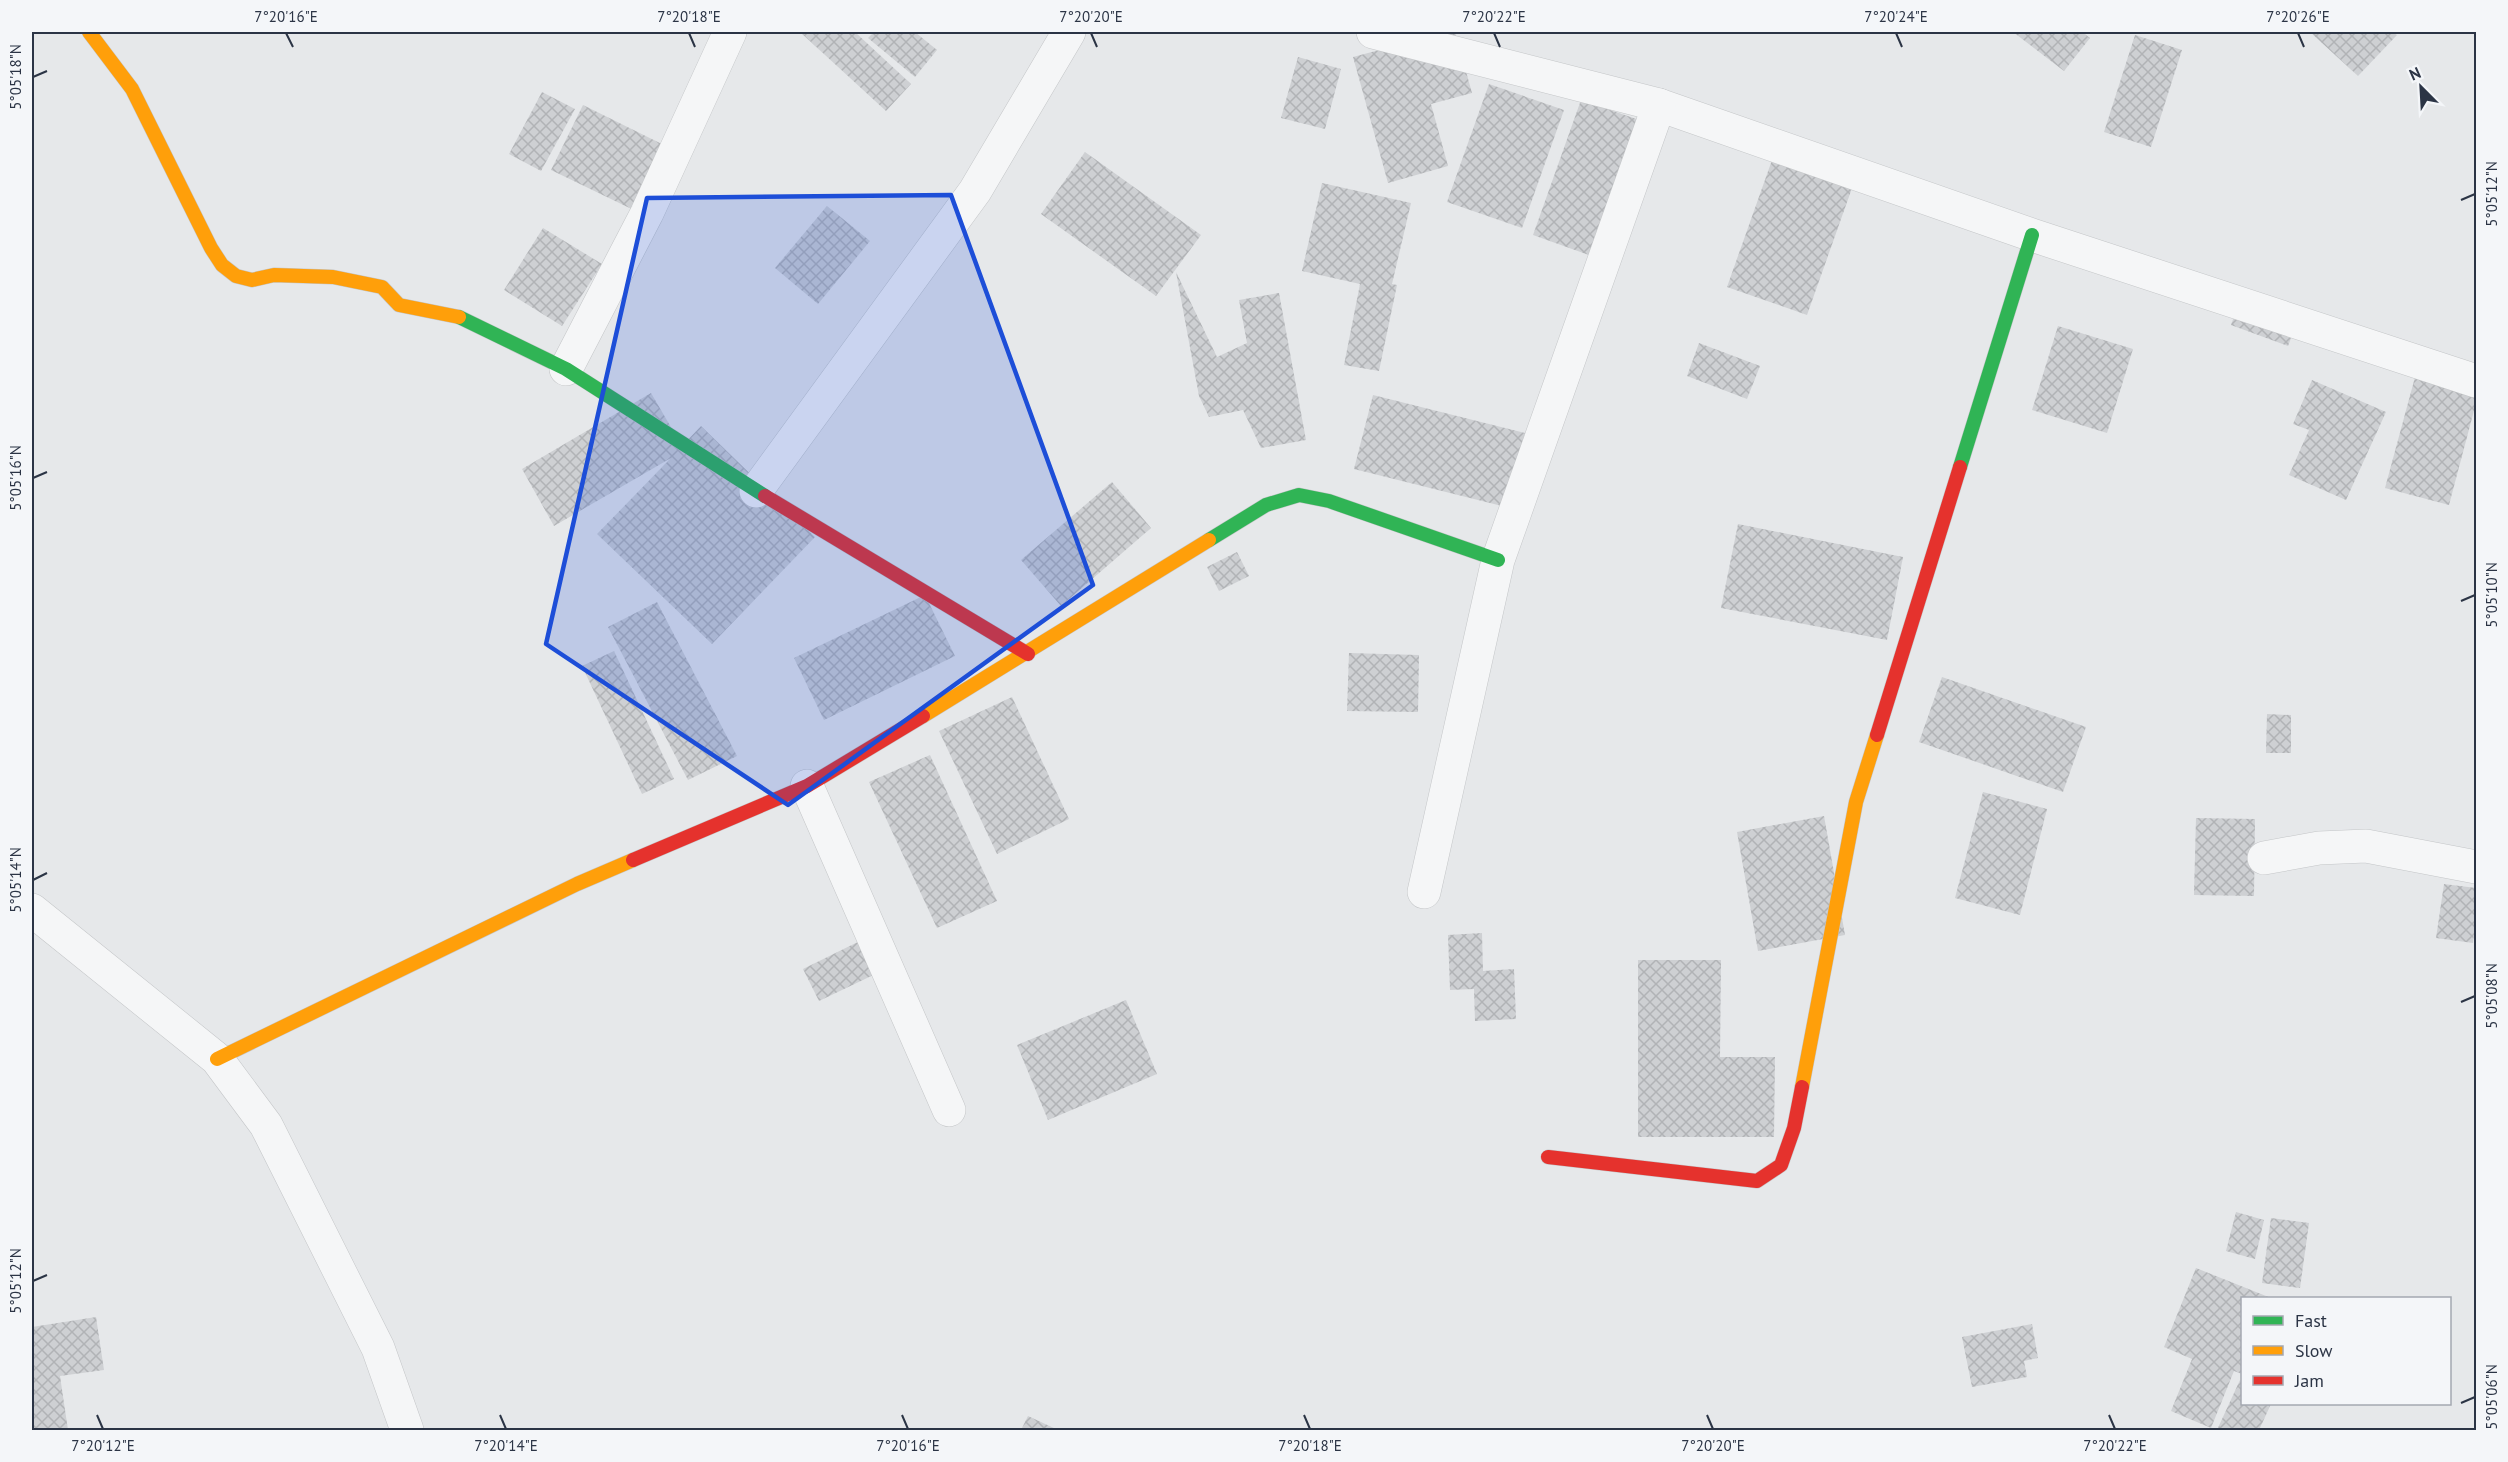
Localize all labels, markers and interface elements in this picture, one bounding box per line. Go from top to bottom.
text: 7°20'16"E [254,7,318,26]
text: 7°20'18"E [657,7,721,26]
text: 7°20'20"E [1059,7,1123,26]
text: 7°20'22"E [1462,7,1526,26]
text: 7°20'24"E [1864,7,1928,26]
text: 7°20'26"E [2266,7,2330,26]
text: 5°05'18"N [6,44,25,110]
north arrow [2391,57,2451,117]
text: N [2406,62,2424,85]
text: 5°05'12"N [2482,161,2501,227]
text: 5°05'16"N [6,445,25,511]
text: 5°05'10"N [2482,562,2501,628]
text: 5°05'14"N [6,847,25,913]
text: 5°05'08"N [2482,963,2501,1029]
text: 5°05'12"N [6,1248,25,1314]
legend [2241,1297,2451,1405]
text: Fast [2295,1309,2327,1332]
text: Slow [2295,1339,2333,1362]
text: 5°05'06"N [2482,1364,2501,1430]
text: Jam [2294,1369,2324,1392]
text: 7°20'12"E [71,1436,135,1455]
text: 7°20'14"E [474,1436,538,1455]
text: 7°20'16"E [876,1436,940,1455]
text: 7°20'18"E [1278,1436,1342,1455]
text: 7°20'20"E [1681,1436,1745,1455]
text: 7°20'22"E [2083,1436,2147,1455]

